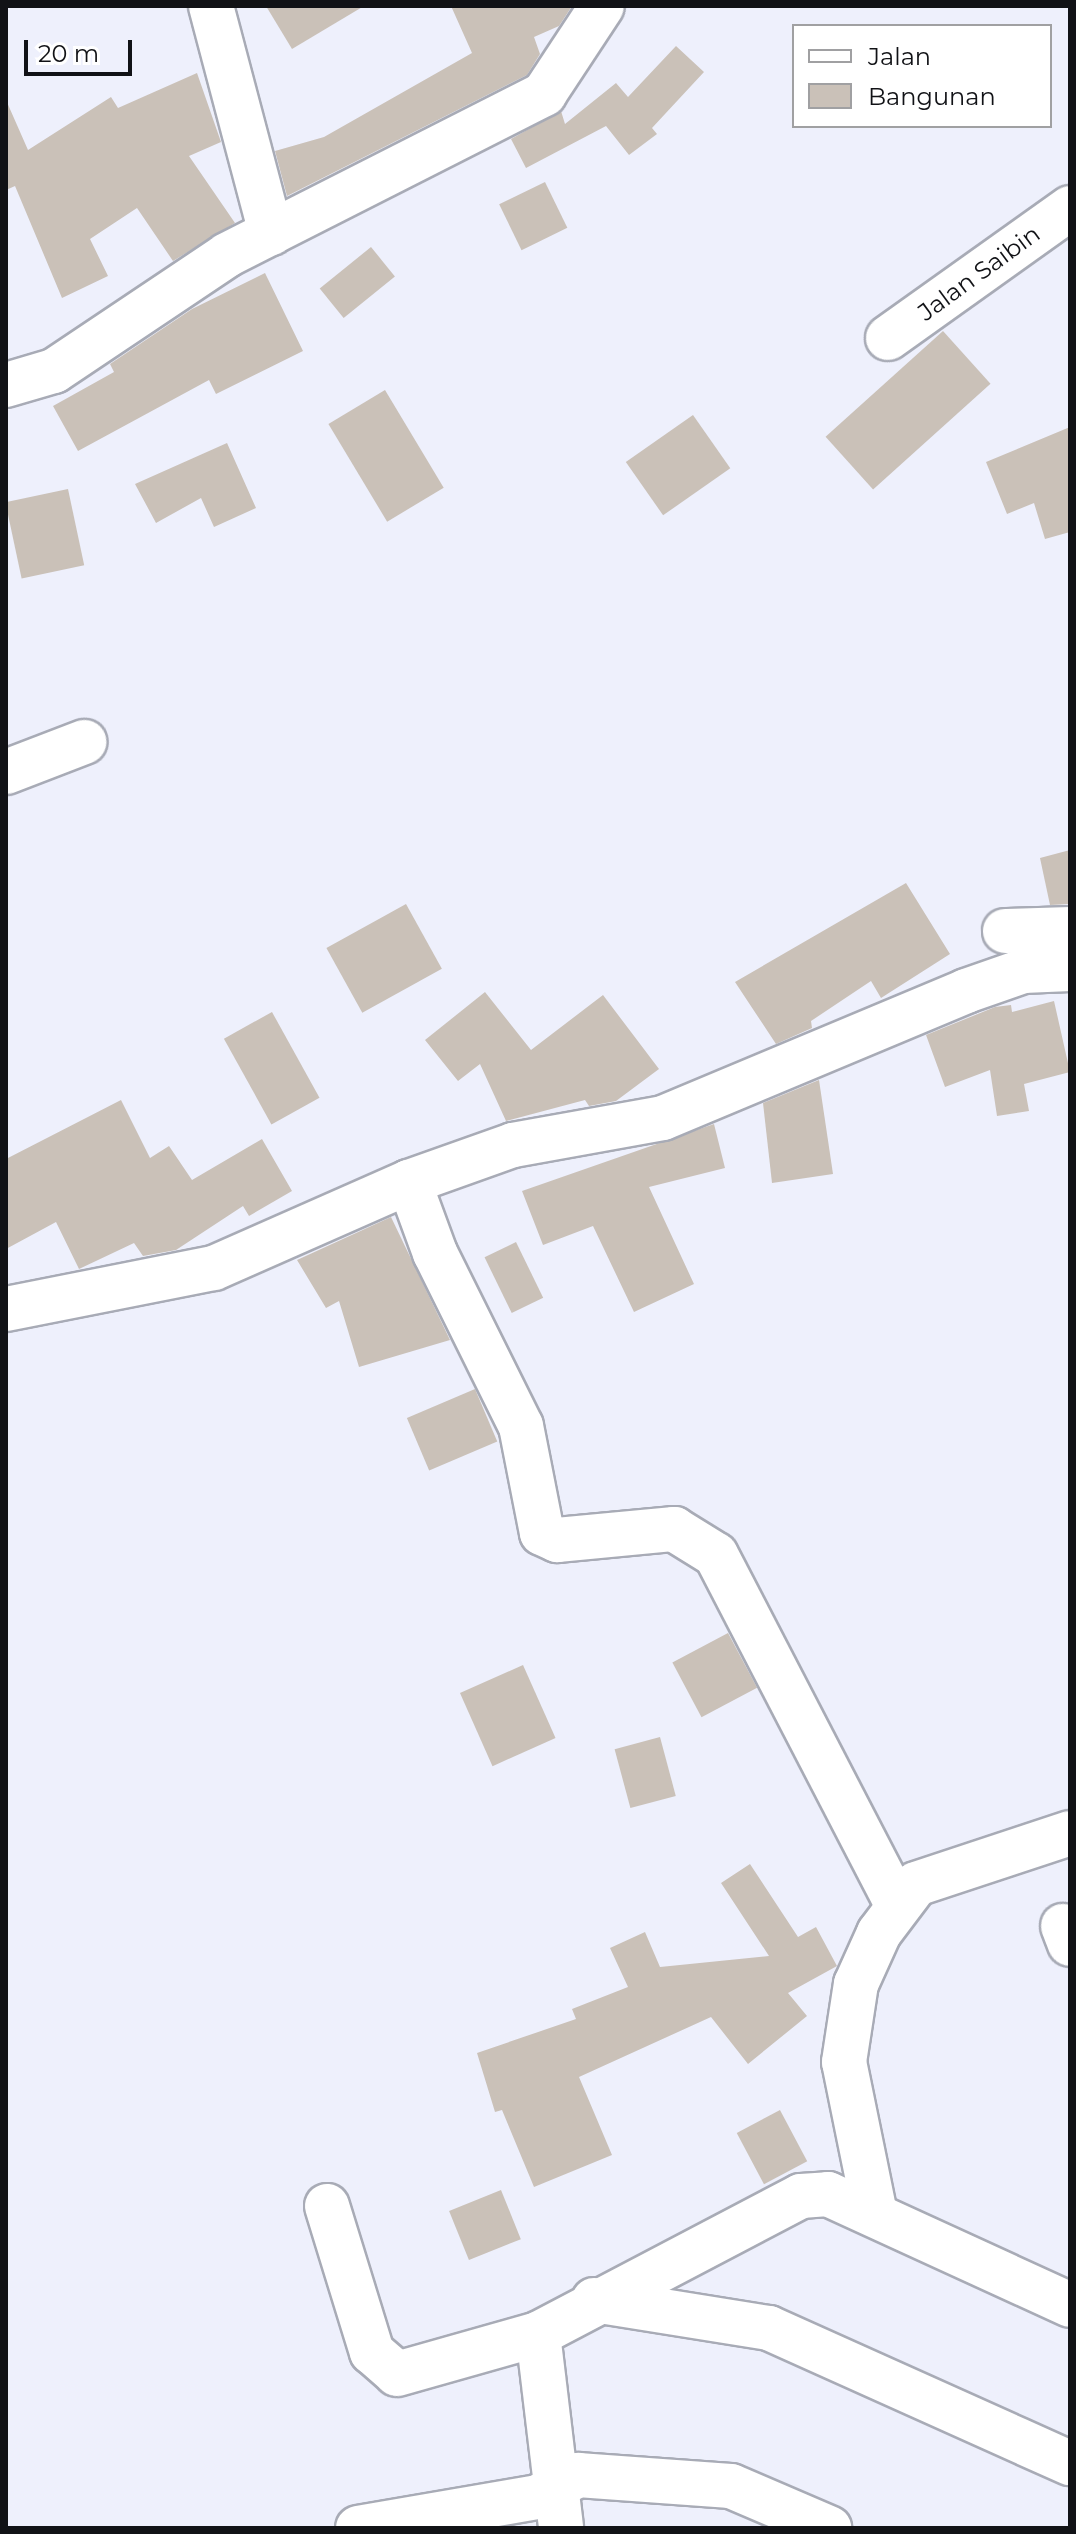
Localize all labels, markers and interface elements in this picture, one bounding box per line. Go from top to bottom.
scale bar [28,24,136,74]
legend [792,24,1052,128]
text: 20 m [38,39,99,68]
text: Jalan [868,42,931,71]
text: Bangunan [868,82,996,111]
street label: Jalan Saibin [912,219,1046,327]

